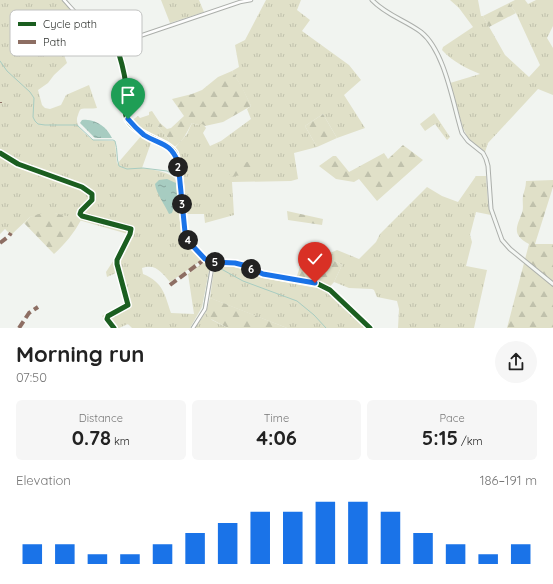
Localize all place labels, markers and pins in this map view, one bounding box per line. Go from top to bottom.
pin [111,78,145,119]
pin: 2 [168,157,188,177]
pin: 3 [172,194,192,214]
pin: 4 [178,230,198,250]
pin [298,242,332,283]
pin: 5 [205,252,225,272]
pin: 6 [241,259,261,279]

